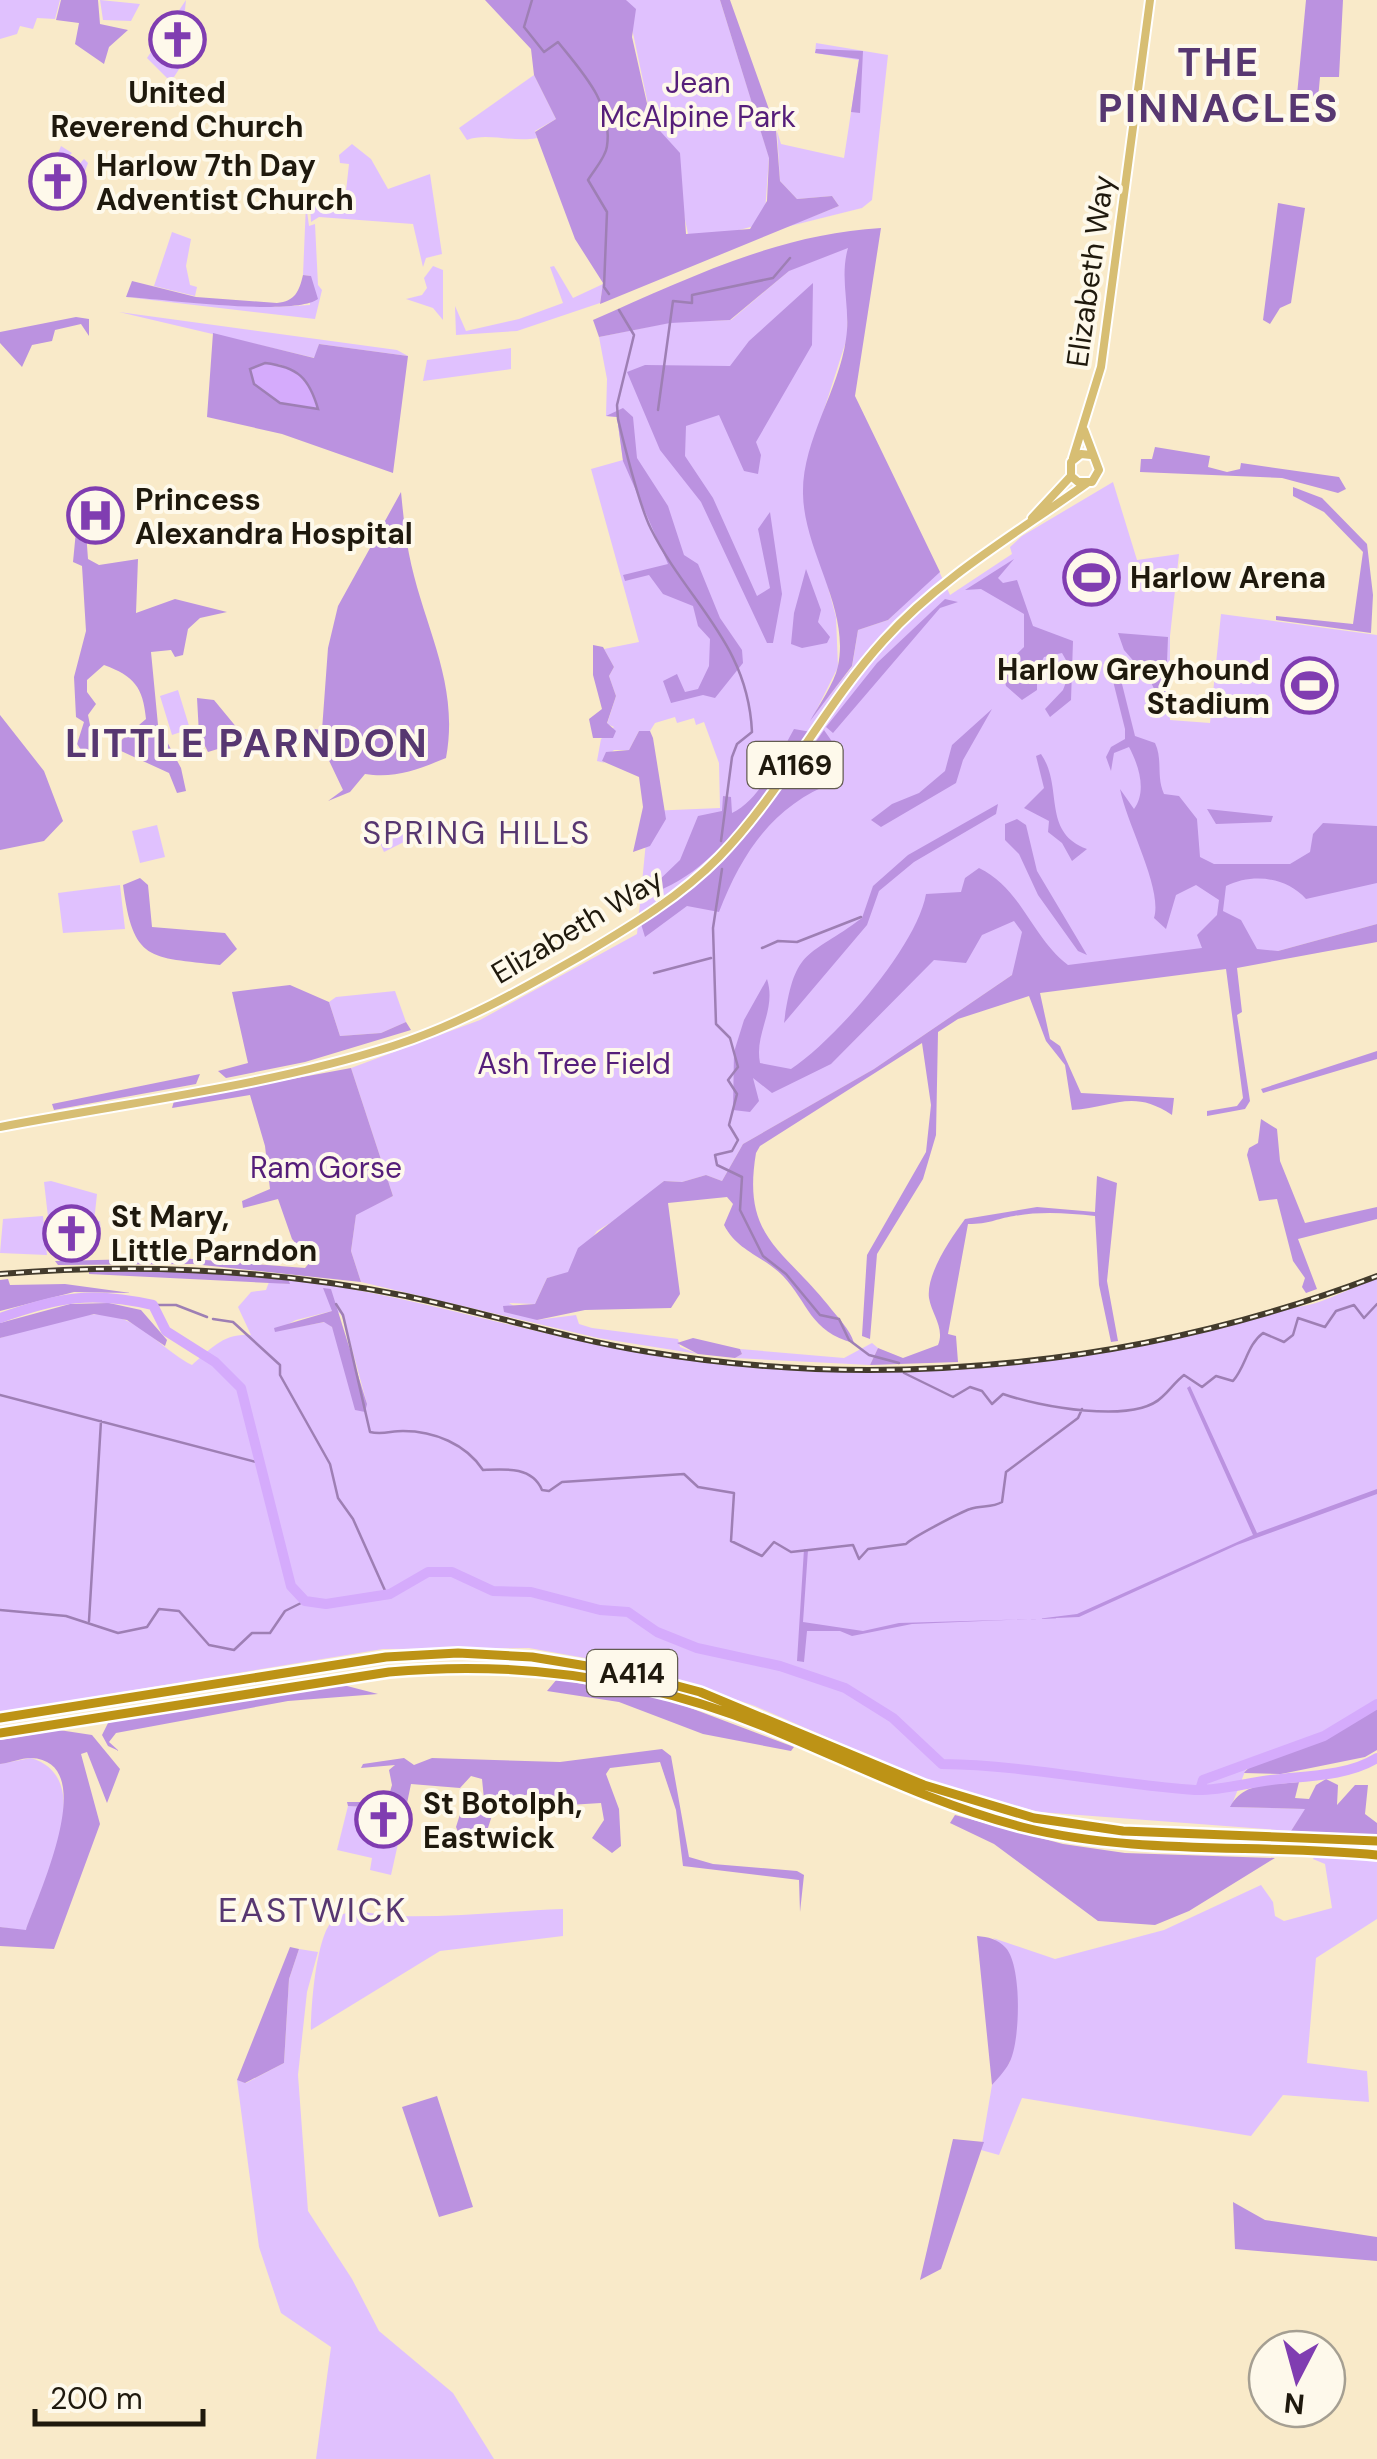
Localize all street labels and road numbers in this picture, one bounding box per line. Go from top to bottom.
street label: Elizabeth Way [1057,172,1123,369]
road number: A1169 [748,742,842,788]
street label: Elizabeth Way [484,859,670,993]
road number: A414 [587,1650,677,1696]

